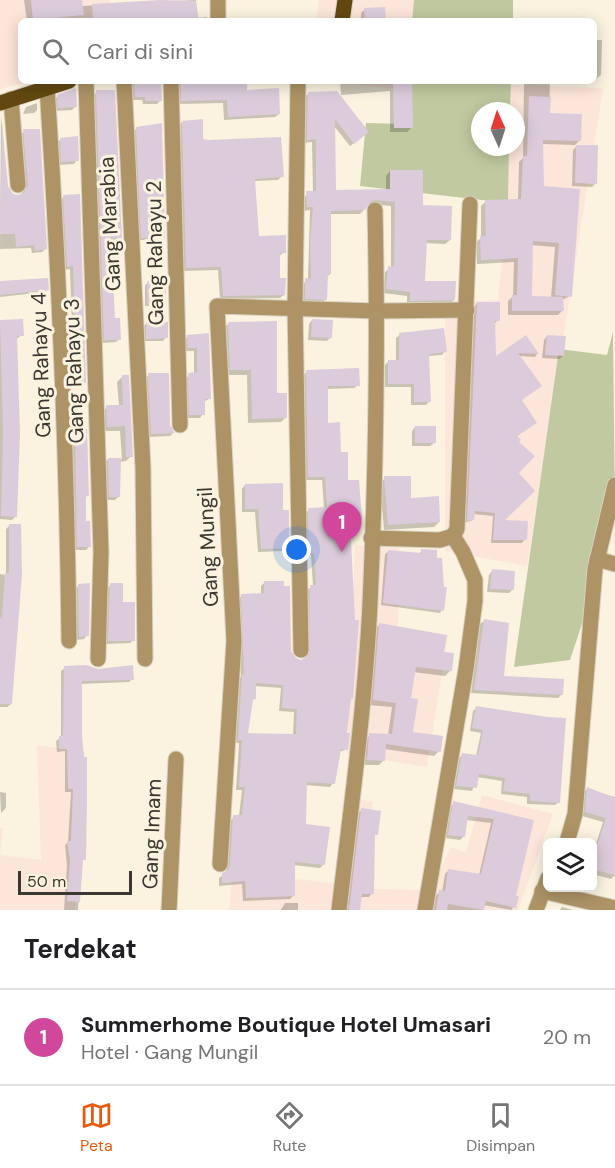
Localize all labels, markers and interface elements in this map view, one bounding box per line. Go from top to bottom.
search box [18,18,597,84]
icon: search [39,35,72,68]
text: Cari di sini [87,37,193,66]
north arrow [471,102,525,156]
street label: Gang Marabia [92,156,128,292]
street label: Gang Rahayu 2 [140,180,170,326]
street label: Gang Rahayu 4 [24,292,58,438]
street label: Gang Rahayu 3 [57,298,91,444]
street label: Gang Mungil [191,486,225,608]
pin: 1 [322,502,362,552]
your location [282,535,311,564]
street label: Gang Imam [136,778,168,890]
map controls [543,838,597,892]
button: layers [543,838,597,892]
scale bar [18,868,132,896]
text: 50 m [27,871,66,892]
text: Terdekat [24,932,137,966]
text: Summerhome Boutique Hotel Umasari [81,1010,491,1039]
text: 1 [40,1024,47,1050]
text: 20 m [543,1024,591,1050]
text: Hotel · Gang Mungil [81,1039,258,1065]
tab: Peta [80,1099,113,1156]
tab: Rute [273,1099,306,1156]
tab: Disimpan [466,1099,535,1156]

